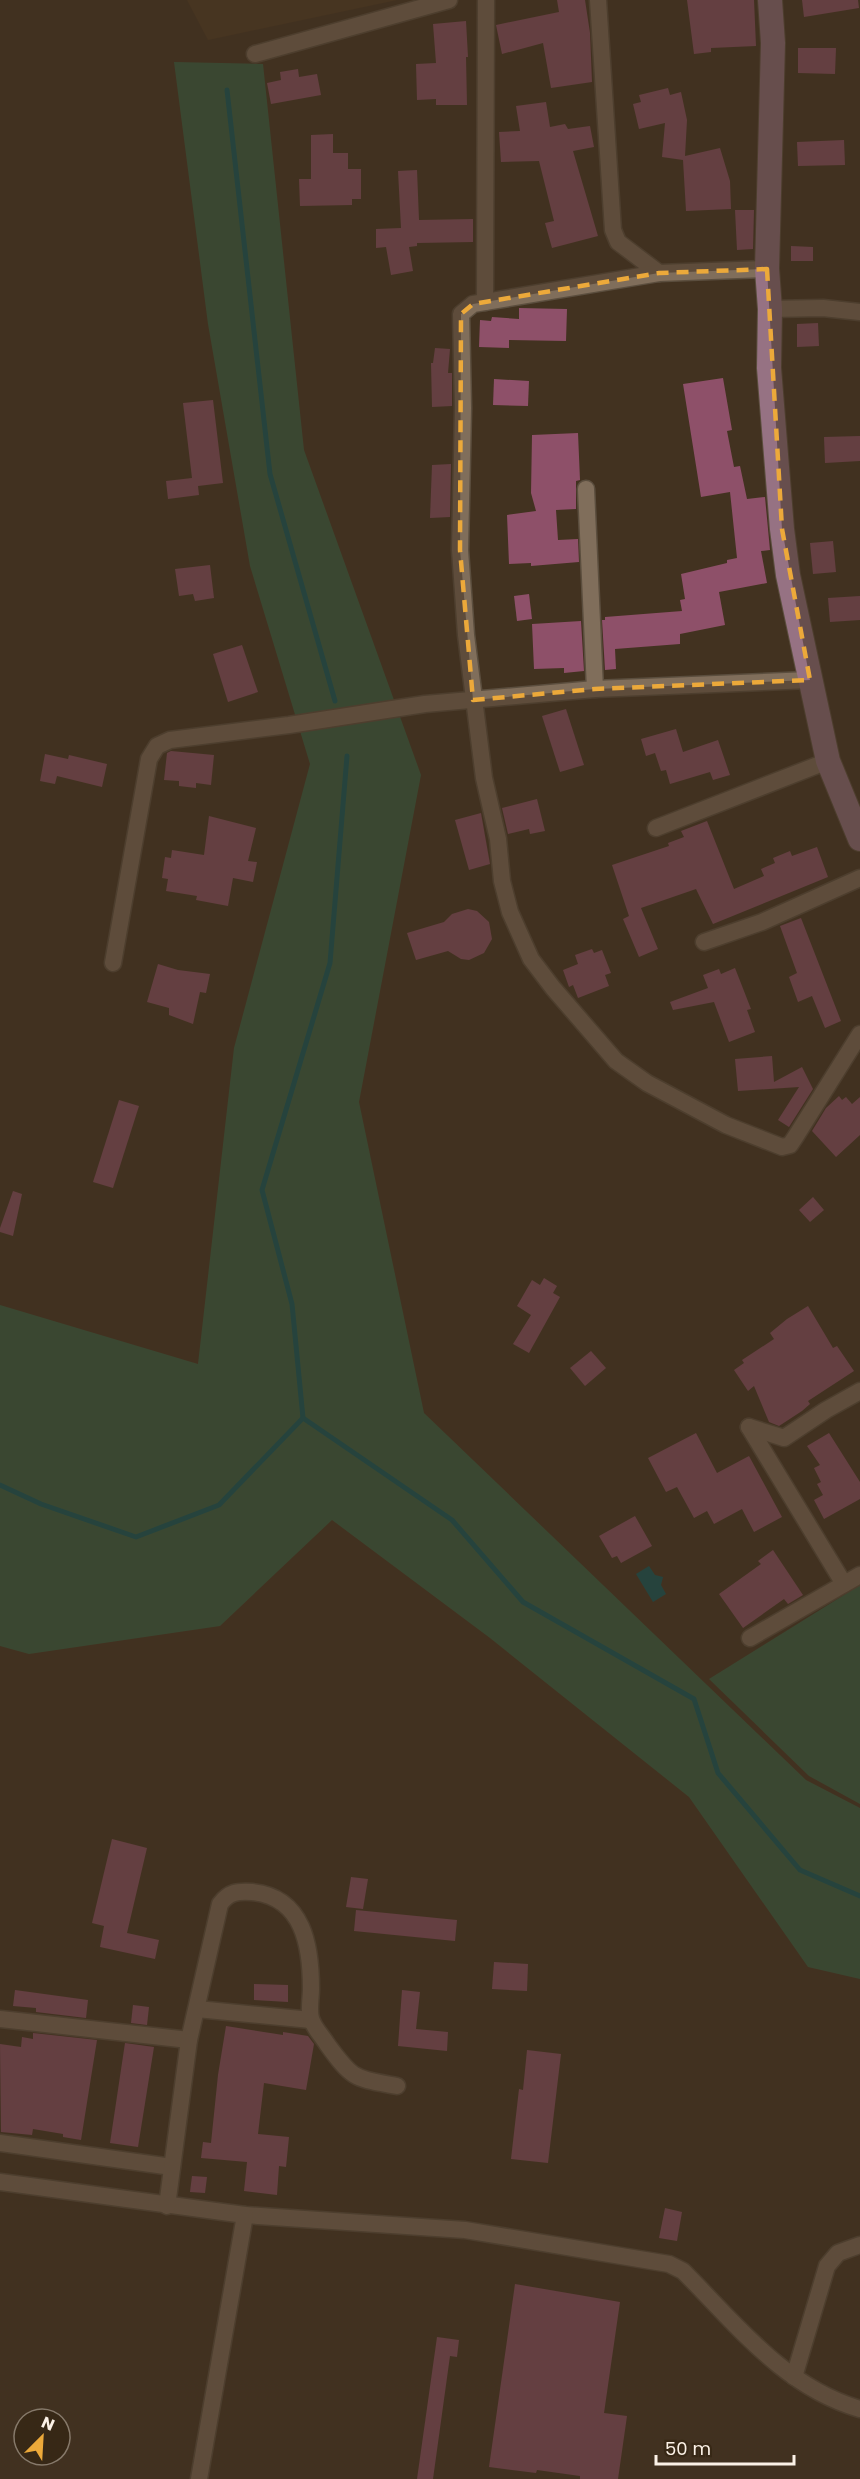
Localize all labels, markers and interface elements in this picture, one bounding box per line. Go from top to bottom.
north arrow [12,2407,72,2467]
text: N [38,2411,58,2437]
scale bar [656,2428,794,2466]
text: 50 m [665,2436,711,2461]

